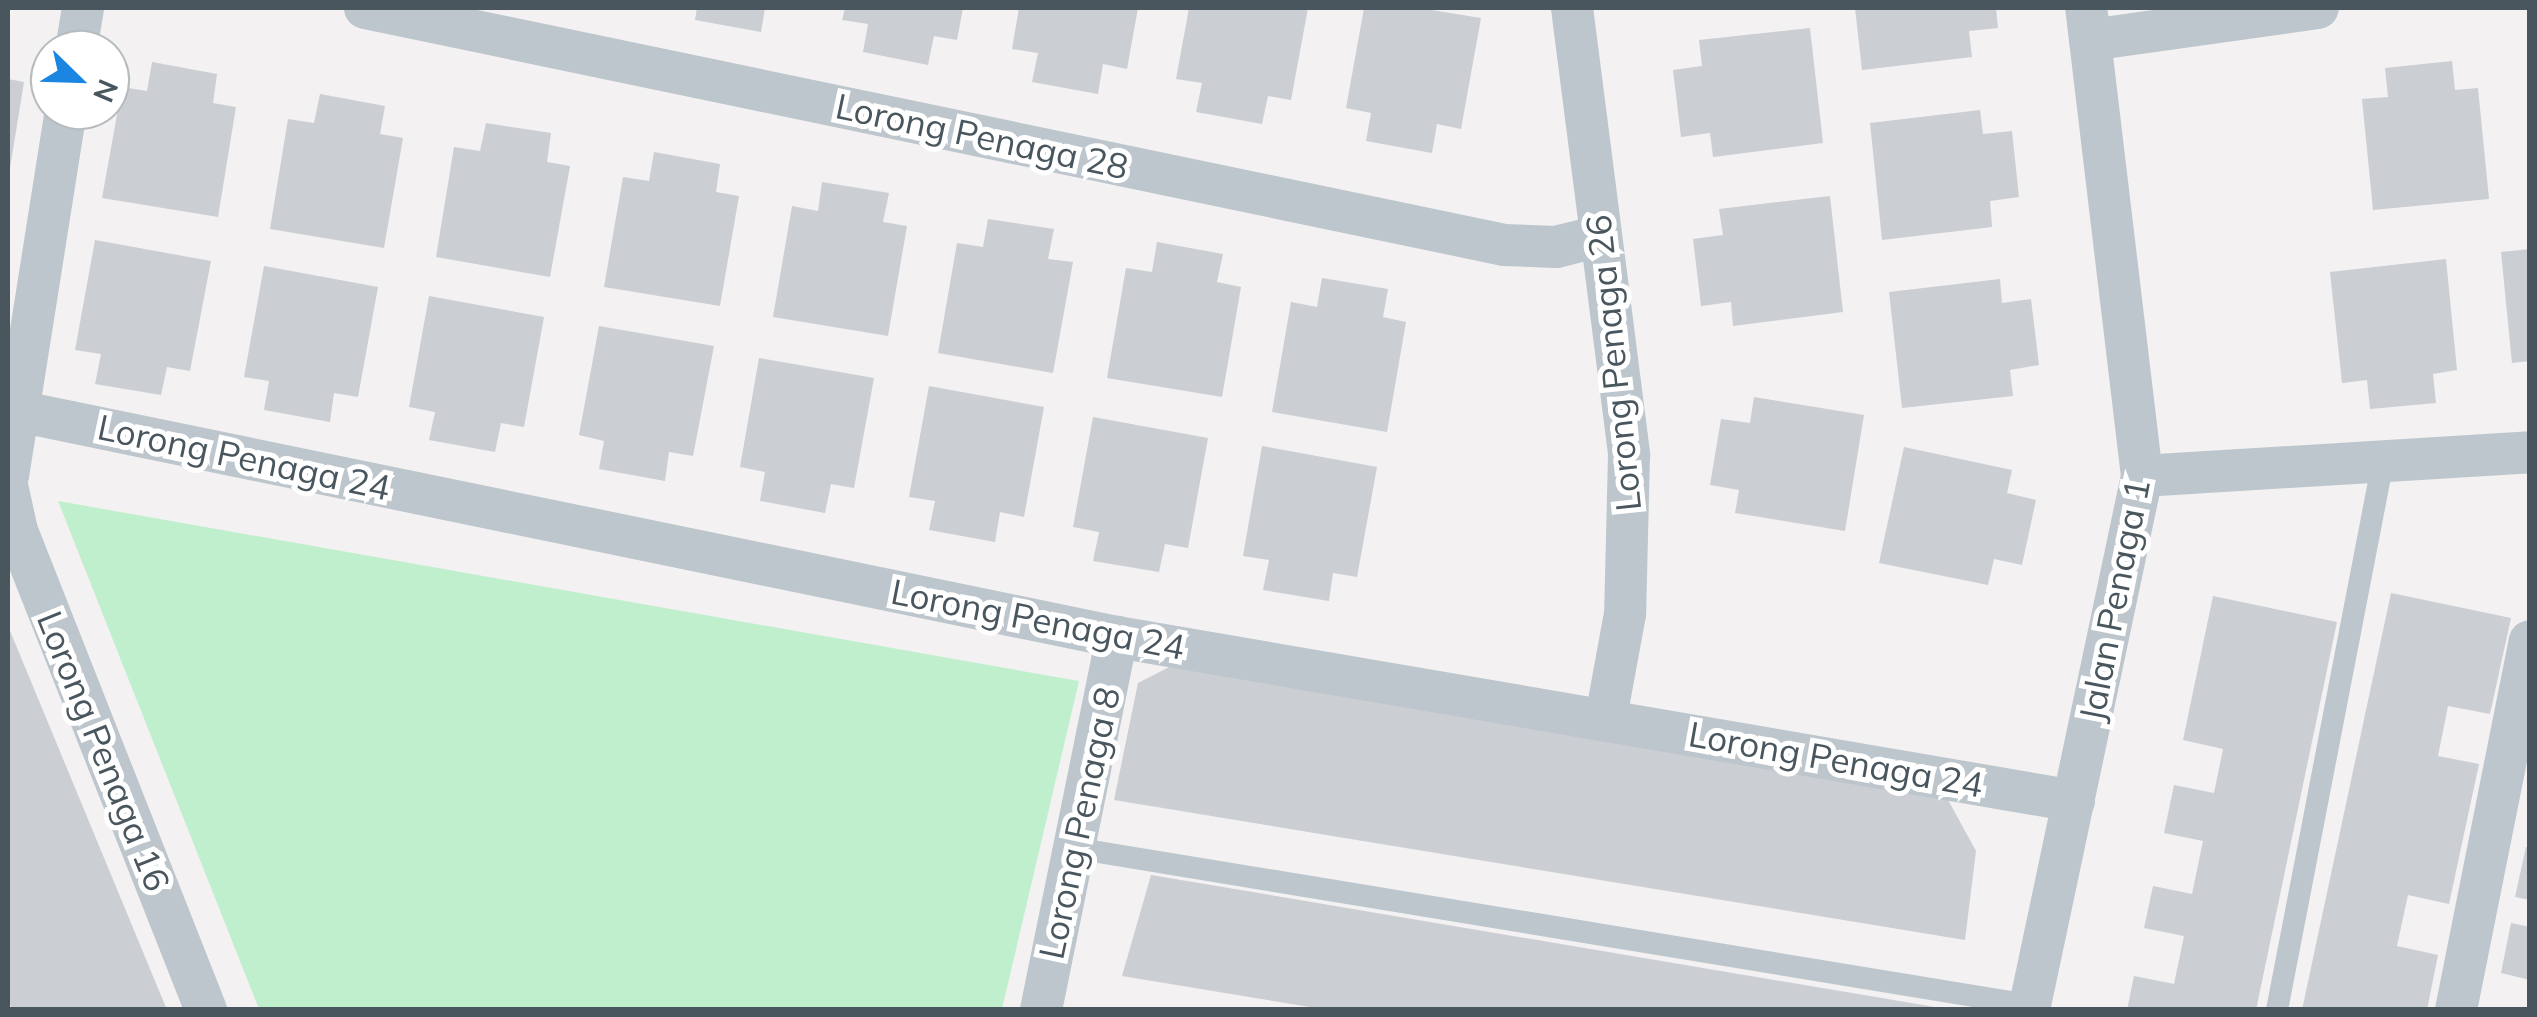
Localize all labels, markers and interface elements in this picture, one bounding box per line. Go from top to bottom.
north arrow [30,30,130,130]
text: N [86,75,126,108]
street label: Lorong Penaga 28 [832,84,1132,188]
street label: Lorong Penaga 26 [1577,213,1649,513]
street label: Lorong Penaga 24 [94,405,394,509]
street label: Jalan Penaga 1 [2070,475,2158,725]
street label: Lorong Penaga 24 [888,570,1188,668]
street label: Lorong Penaga 16 [29,605,179,897]
street label: Lorong Penaga 8 [1030,683,1128,963]
street label: Lorong Penaga 24 [1686,712,1986,806]

